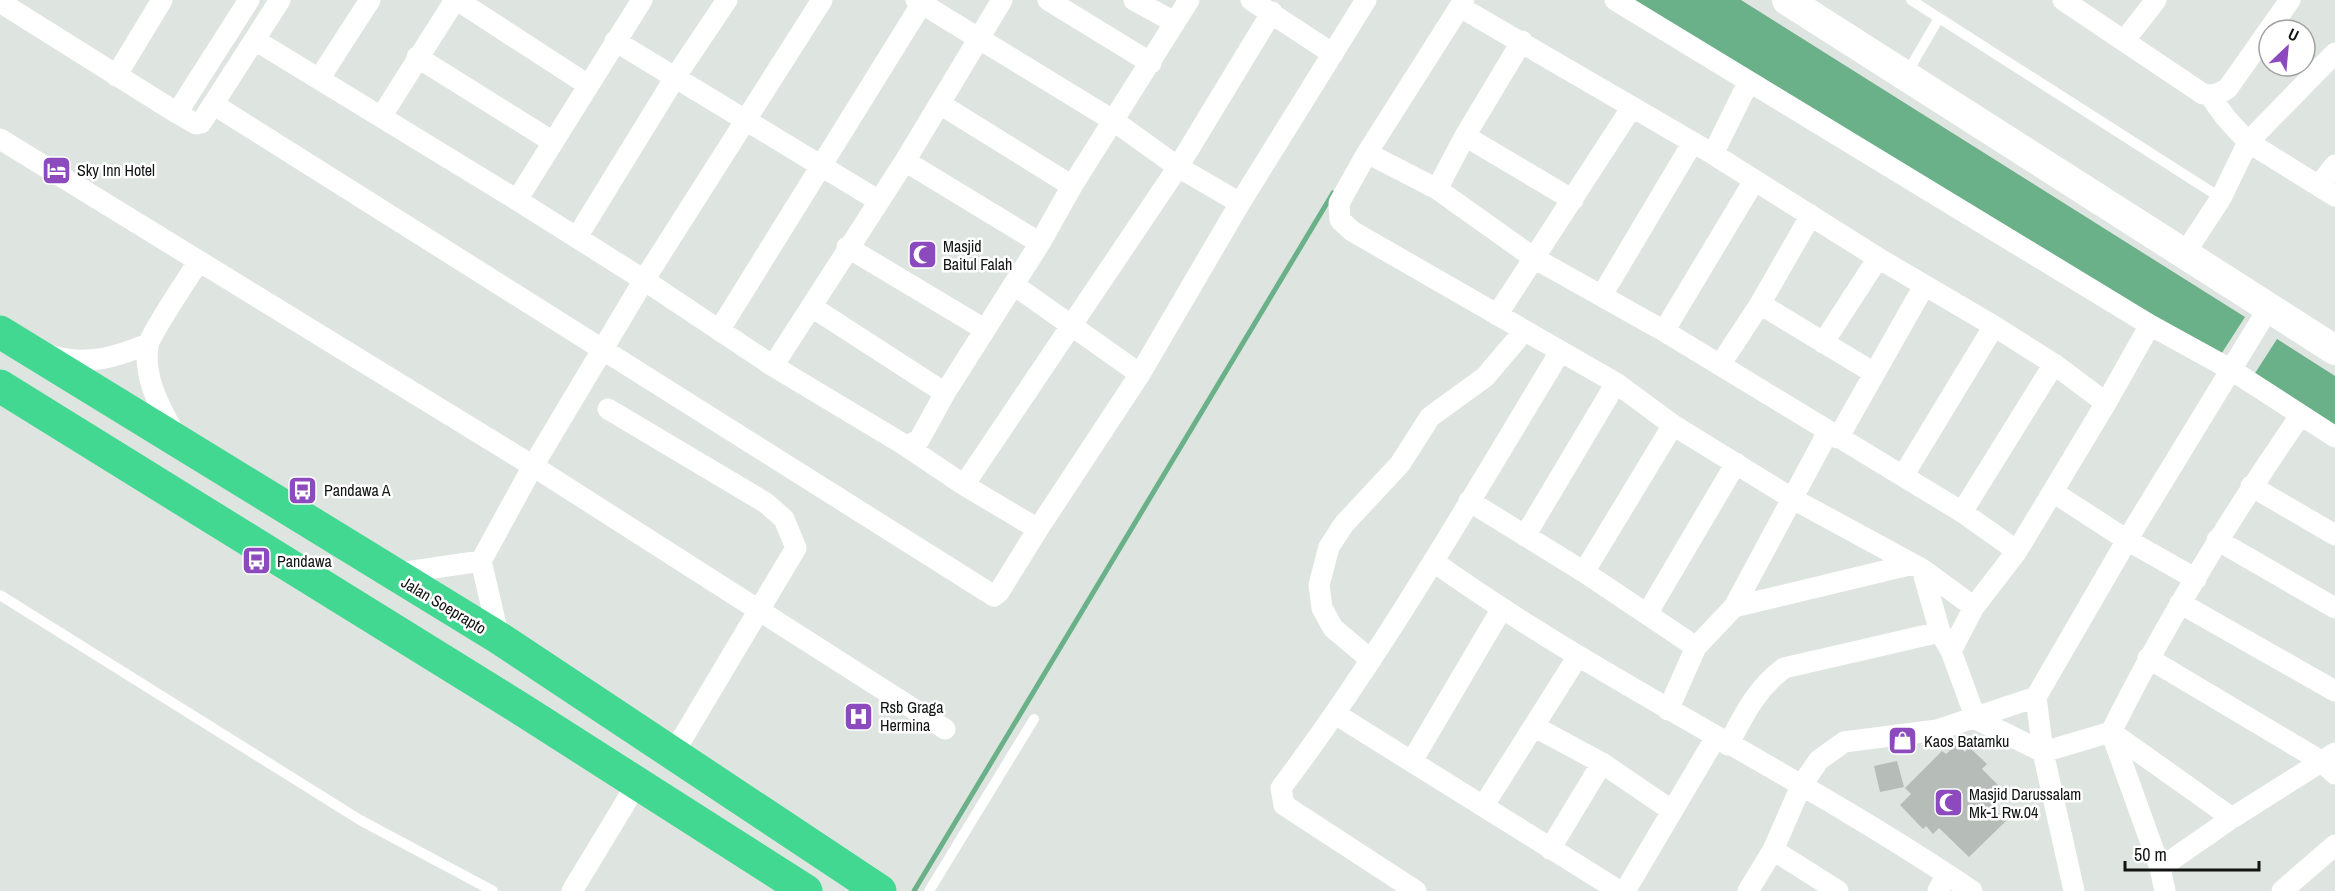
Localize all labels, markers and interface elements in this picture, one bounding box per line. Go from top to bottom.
north arrow [2257,18,2317,78]
text: U [2284,23,2303,46]
hotel icon: Sky Inn Hotel [40,154,72,186]
place label: Sky Inn Hotel [77,159,155,181]
place label: Masjid Baitul Falah [943,235,1012,275]
mosque icon: Masjid Baitul Falah [906,239,938,271]
bus stop icon: Pandawa A [287,474,319,506]
place label: Pandawa A [324,479,391,501]
bus stop icon: Pandawa [240,545,272,577]
place label: Pandawa [277,550,332,572]
street label: Jalan Soeprapto [397,571,491,639]
place label: Rsb Graga Hermina [880,696,944,736]
hospital icon: Rsb Graga Hermina [843,700,875,732]
shop icon: Kaos Batamku [1887,725,1919,757]
place label: Kaos Batamku [1924,730,2009,752]
place label: Masjid Darussalam Mk-1 Rw.04 [1969,783,2081,823]
mosque icon: Masjid Darussalam Mk-1 Rw.04 [1932,787,1964,819]
scale bar [2125,834,2258,872]
text: 50 m [2134,842,2167,867]

